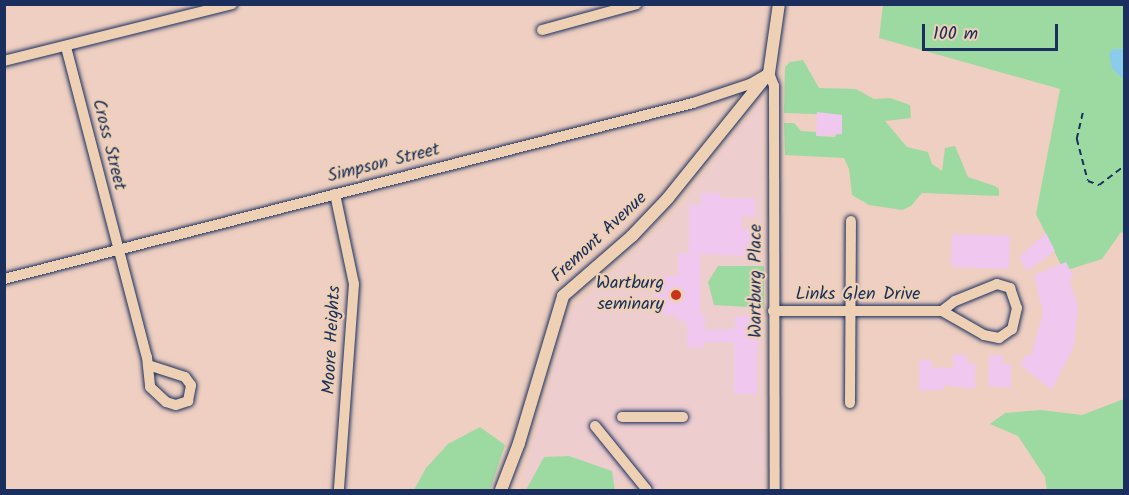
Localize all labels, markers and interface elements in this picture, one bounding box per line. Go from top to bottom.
scale bar [925,12,1062,50]
text: 100 m [933,20,978,49]
street label: Cross Street [86,97,130,193]
street label: Simpson Street [326,140,442,188]
street label: Fremont Avenue [548,188,652,288]
street label: Wartburg Place [746,224,768,338]
place label: Wartburg seminary [596,274,664,316]
street label: Links Glen Drive [796,284,920,306]
street label: Moore Heights [319,285,347,395]
marker: Wartburg seminary [669,288,683,302]

